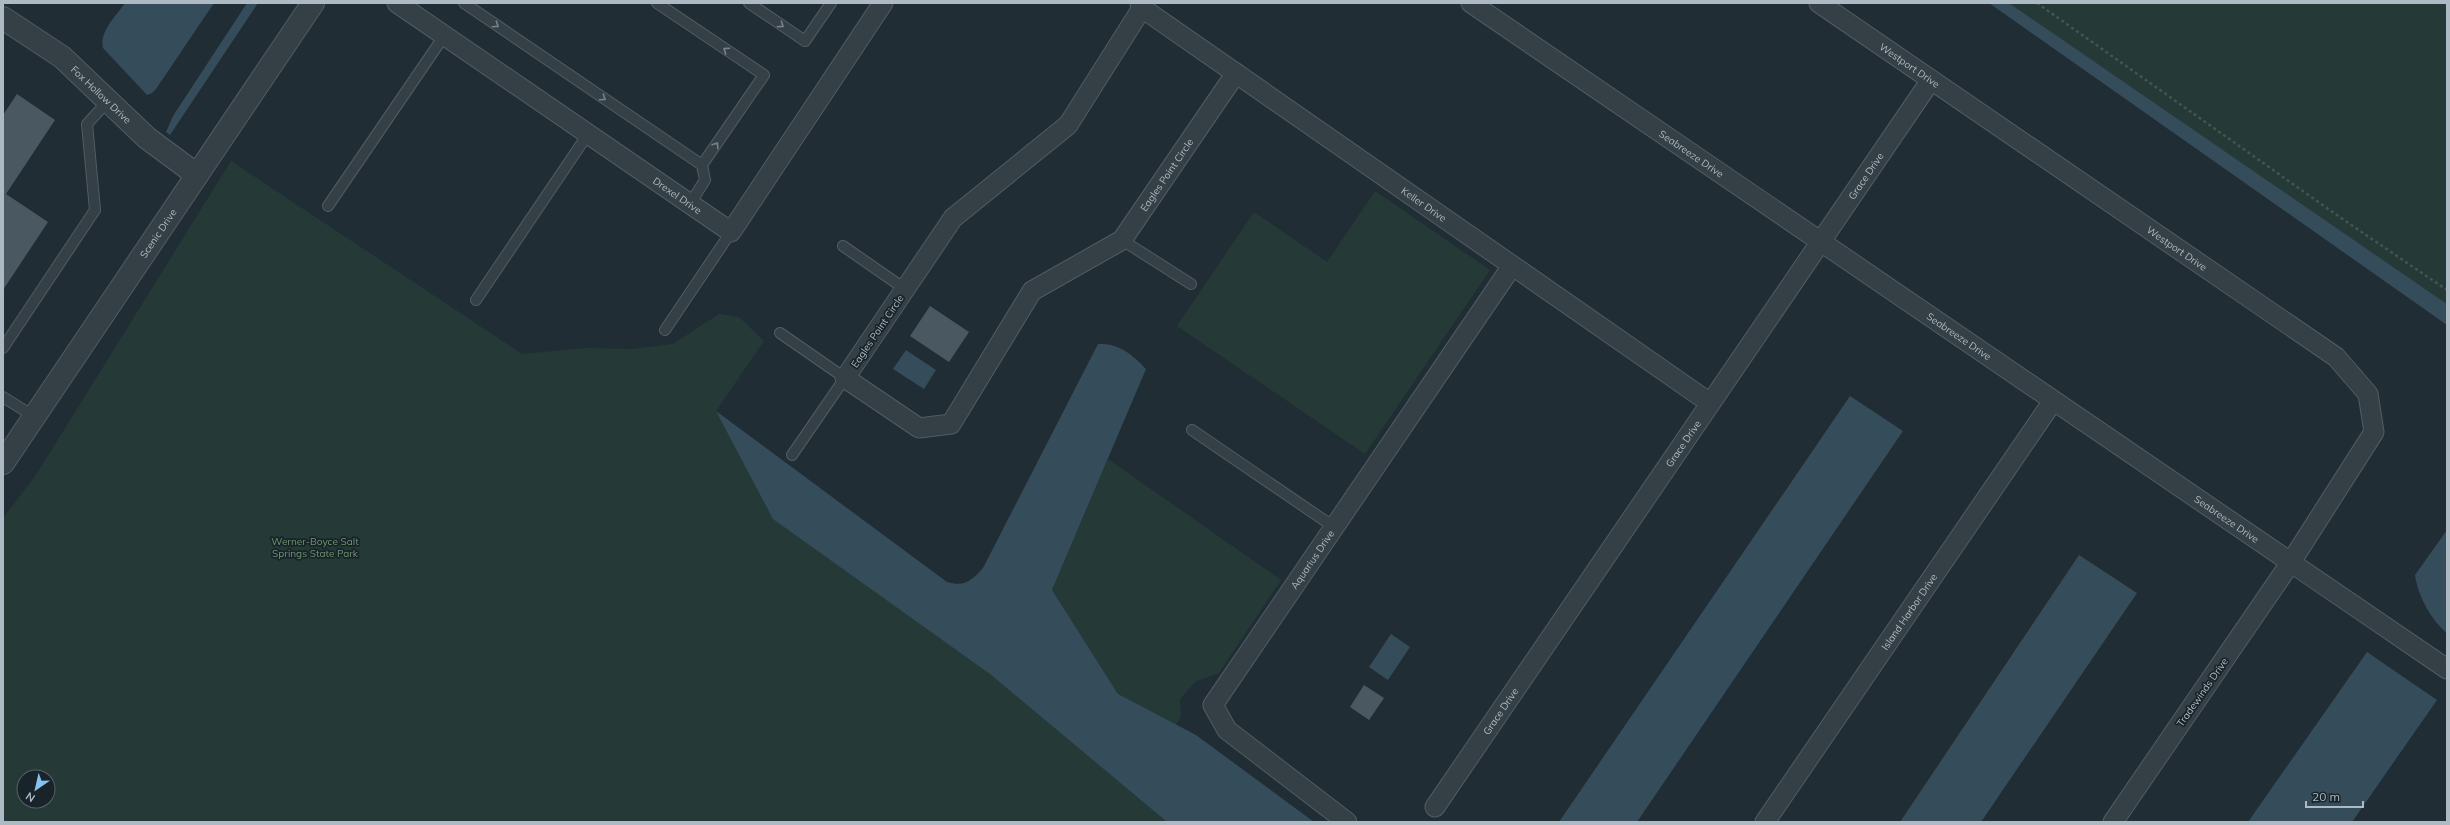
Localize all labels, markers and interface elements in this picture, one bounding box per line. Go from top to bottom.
one-way arrow [492,20,499,28]
one-way arrow [777,20,784,28]
street label: Westport Drive [1877,40,1942,91]
one-way arrow [724,48,731,55]
street label: Fox Hollow Drive [68,63,134,127]
one-way arrow [599,93,606,100]
street label: Seabreeze Drive [1656,127,1726,181]
street label: Eagles Point Circle [1137,136,1196,214]
one-way arrow [711,143,718,150]
street label: Grace Drive [1845,150,1887,202]
street label: Drexel Drive [650,174,704,217]
street label: Keller Drive [1399,184,1449,225]
street label: Scenic Drive [137,206,179,261]
street label: Westport Drive [2144,223,2210,274]
street label: Eagles Point Circle [848,292,907,370]
street label: Seabreeze Drive [1924,310,1994,363]
street label: Grace Drive [1663,418,1704,470]
street label: Seabreeze Drive [2192,492,2261,546]
street label: Aquarius Drive [1288,528,1337,592]
park label: Werner-Boyce Salt Springs State Park [271,535,359,560]
street label: Island Harbor Drive [1879,571,1940,653]
street label: Tradewinds Drive [2174,655,2231,729]
street label: Grace Drive [1480,685,1521,737]
north arrow [16,769,56,809]
scale bar [2306,783,2363,809]
text: N [23,789,38,805]
text: 20 m [2312,789,2340,804]

